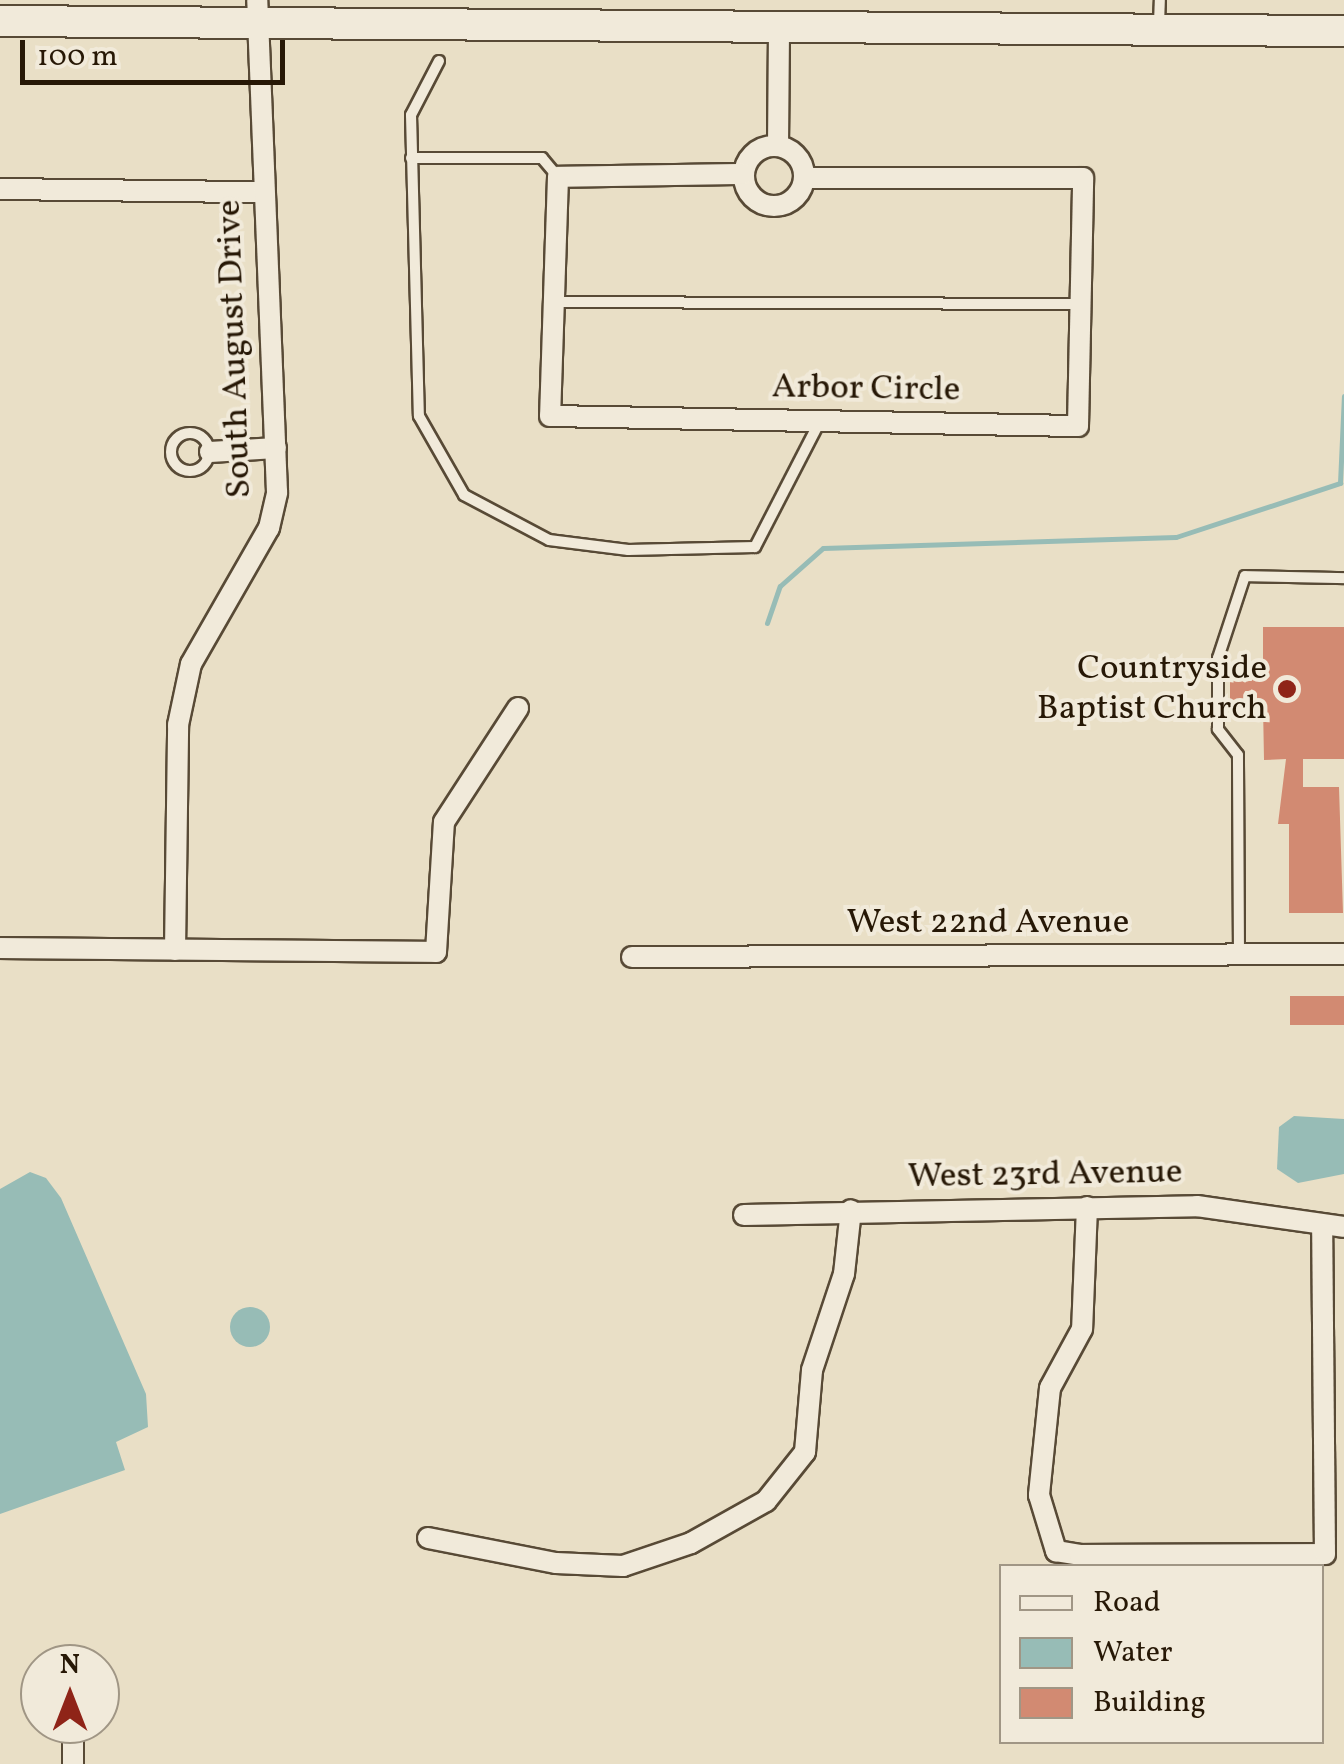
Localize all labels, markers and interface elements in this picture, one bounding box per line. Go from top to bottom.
scale bar [25,20,290,82]
text: 100 m [37,36,118,78]
street label: South August Drive [209,199,261,499]
street label: Arbor Circle [771,366,961,412]
place label: Countryside Baptist Church [1037,648,1267,730]
marker: Countryside Baptist Church [1276,678,1298,700]
street label: West 22nd Avenue [847,902,1129,944]
street label: West 23rd Avenue [907,1152,1183,1198]
legend [999,1564,1324,1744]
text: Road [1093,1582,1161,1624]
text: Water [1093,1632,1173,1674]
north arrow [20,1644,120,1744]
text: N [60,1646,80,1685]
text: Building [1093,1682,1206,1724]

